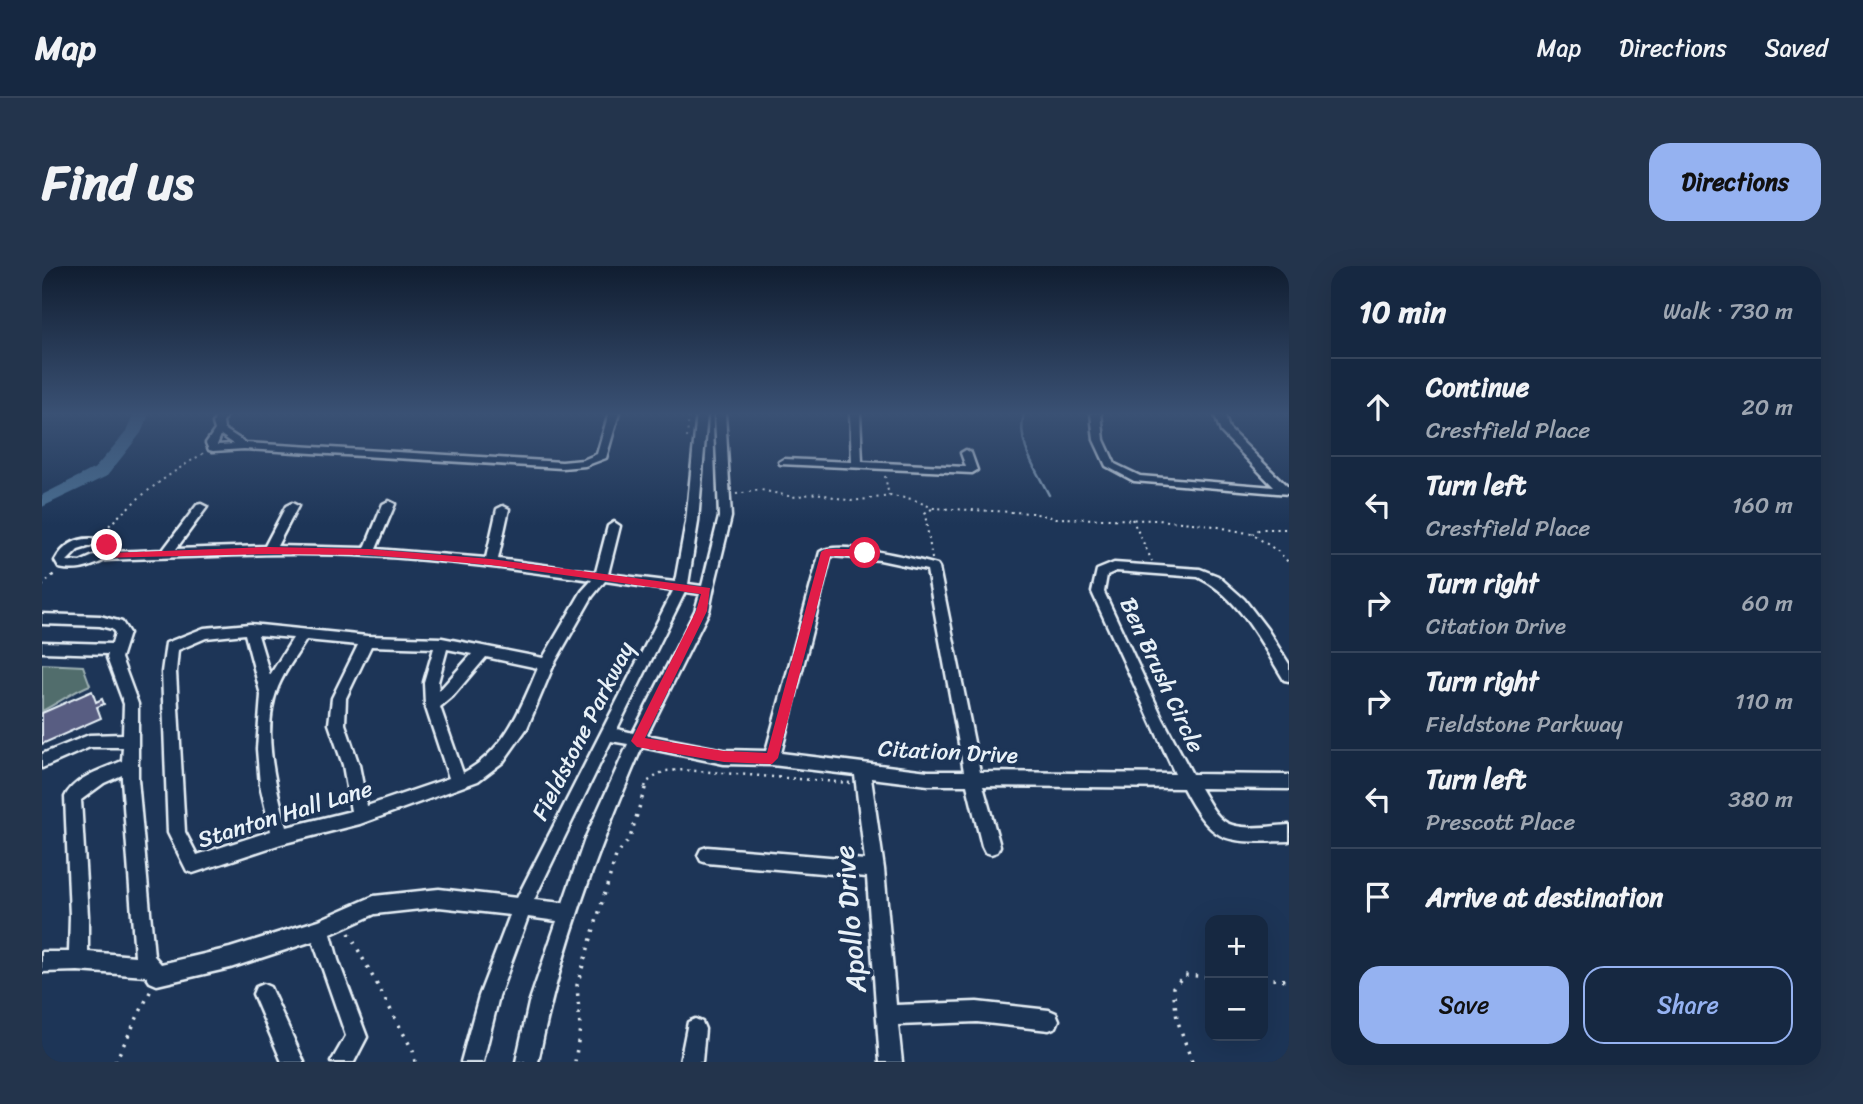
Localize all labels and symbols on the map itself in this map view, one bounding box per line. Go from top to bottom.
route end [91,529,122,560]
route start [849,537,880,568]
street label: Ben Brush Circle [1108,590,1216,760]
street label: Fieldstone Parkway [520,634,646,828]
street label: Citation Drive [877,728,1019,776]
street label: Stanton Hall Lane [192,768,378,860]
street label: Apollo Drive [819,843,881,996]

